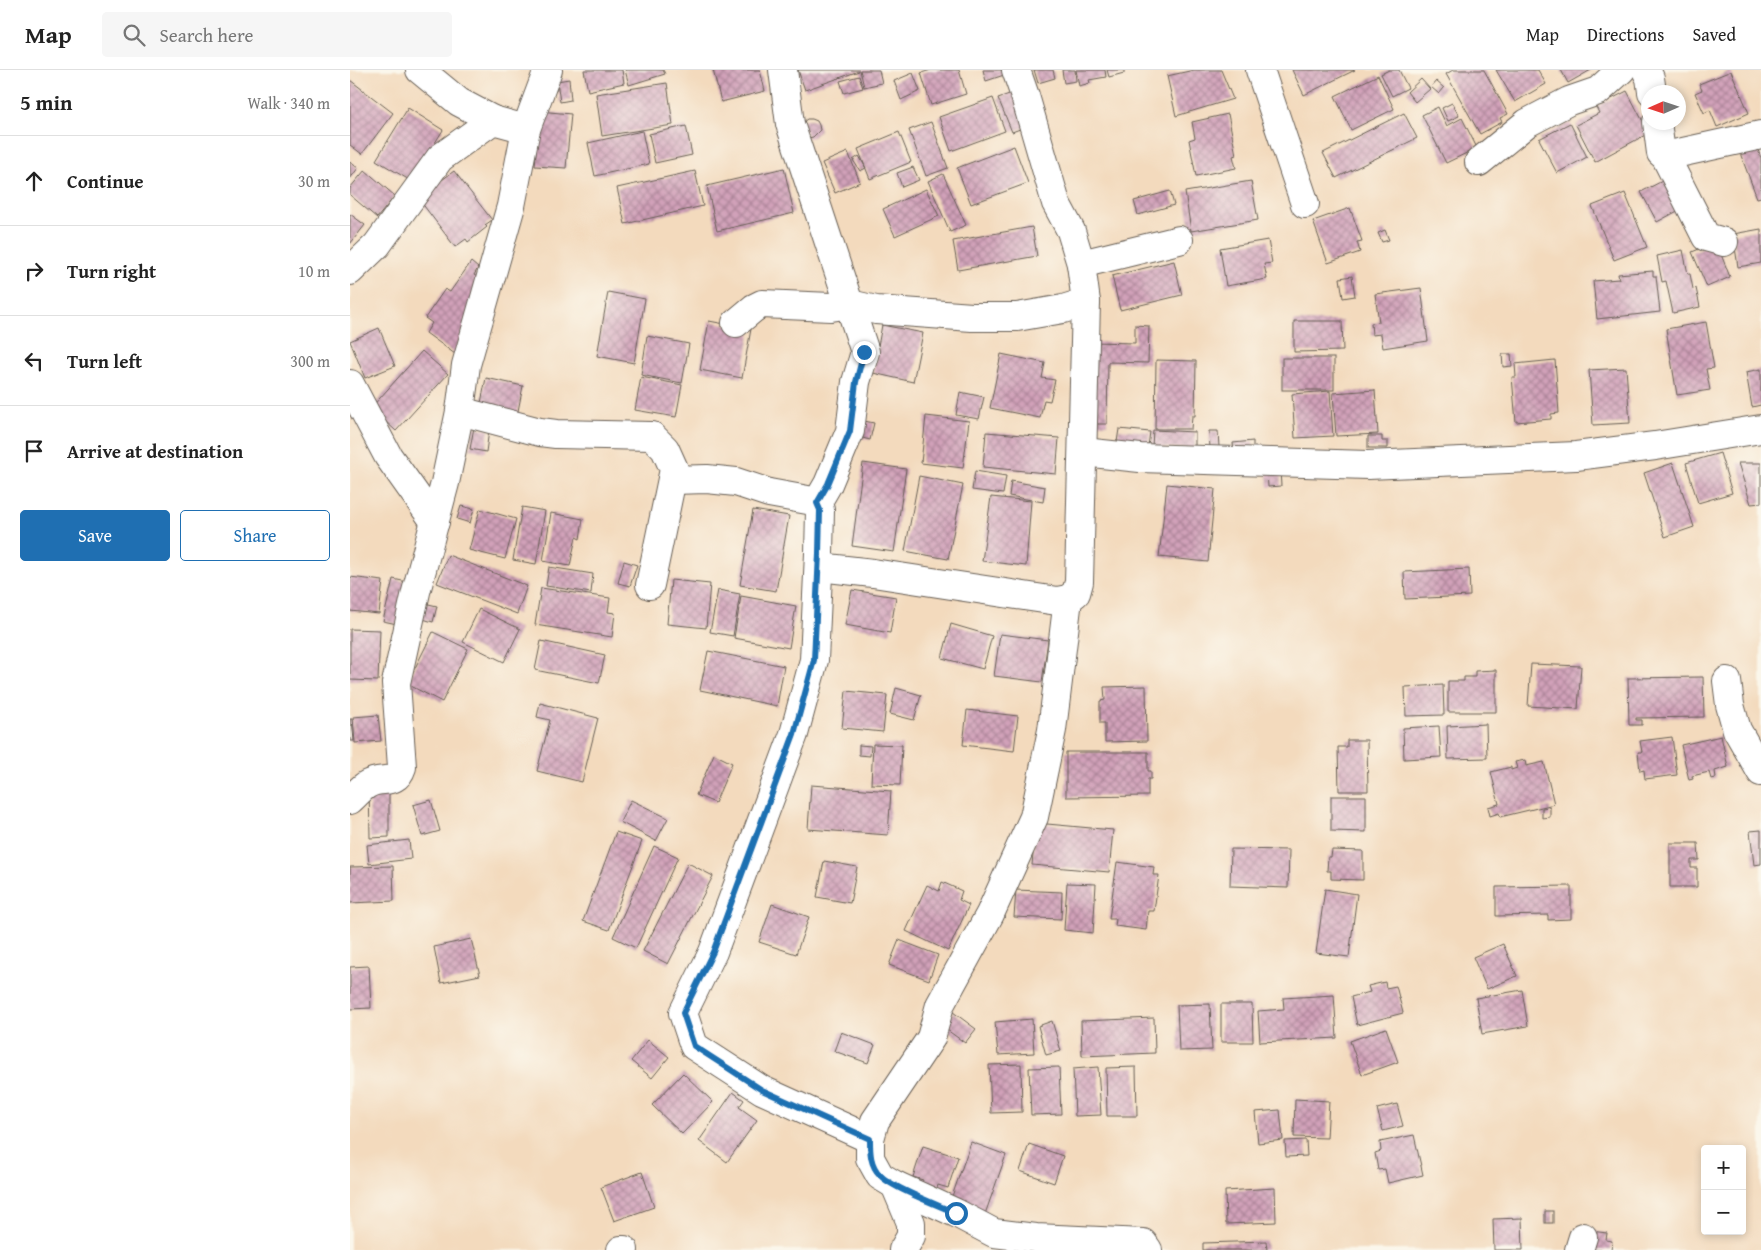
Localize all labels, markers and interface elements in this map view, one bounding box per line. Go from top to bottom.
search box [102,12,452,57]
text: Map [25,17,72,52]
icon: search [120,21,148,49]
text: Search here [160,21,253,49]
text: Map [1526,21,1559,48]
text: Directions [1587,21,1664,48]
text: Saved [1692,21,1736,48]
north arrow [1641,85,1686,130]
text: 5 min [20,87,72,118]
text: Walk · 340 m [247,91,330,115]
icon: ahead [20,167,48,195]
text: Continue [67,167,144,195]
text: 30 m [298,169,330,193]
icon: right [20,257,48,285]
text: Turn right [67,257,156,285]
text: 10 m [298,259,330,283]
route end [853,341,876,364]
icon: left [20,347,48,375]
text: Turn left [67,347,142,375]
text: 300 m [290,349,330,373]
icon: arrive [20,437,48,465]
text: Arrive at destination [67,437,243,465]
button: Save [20,510,170,561]
button: Share [180,510,330,561]
map controls [1701,1145,1746,1235]
button: + [1701,1145,1746,1190]
button: − [1701,1190,1746,1235]
route start [945,1202,968,1225]

